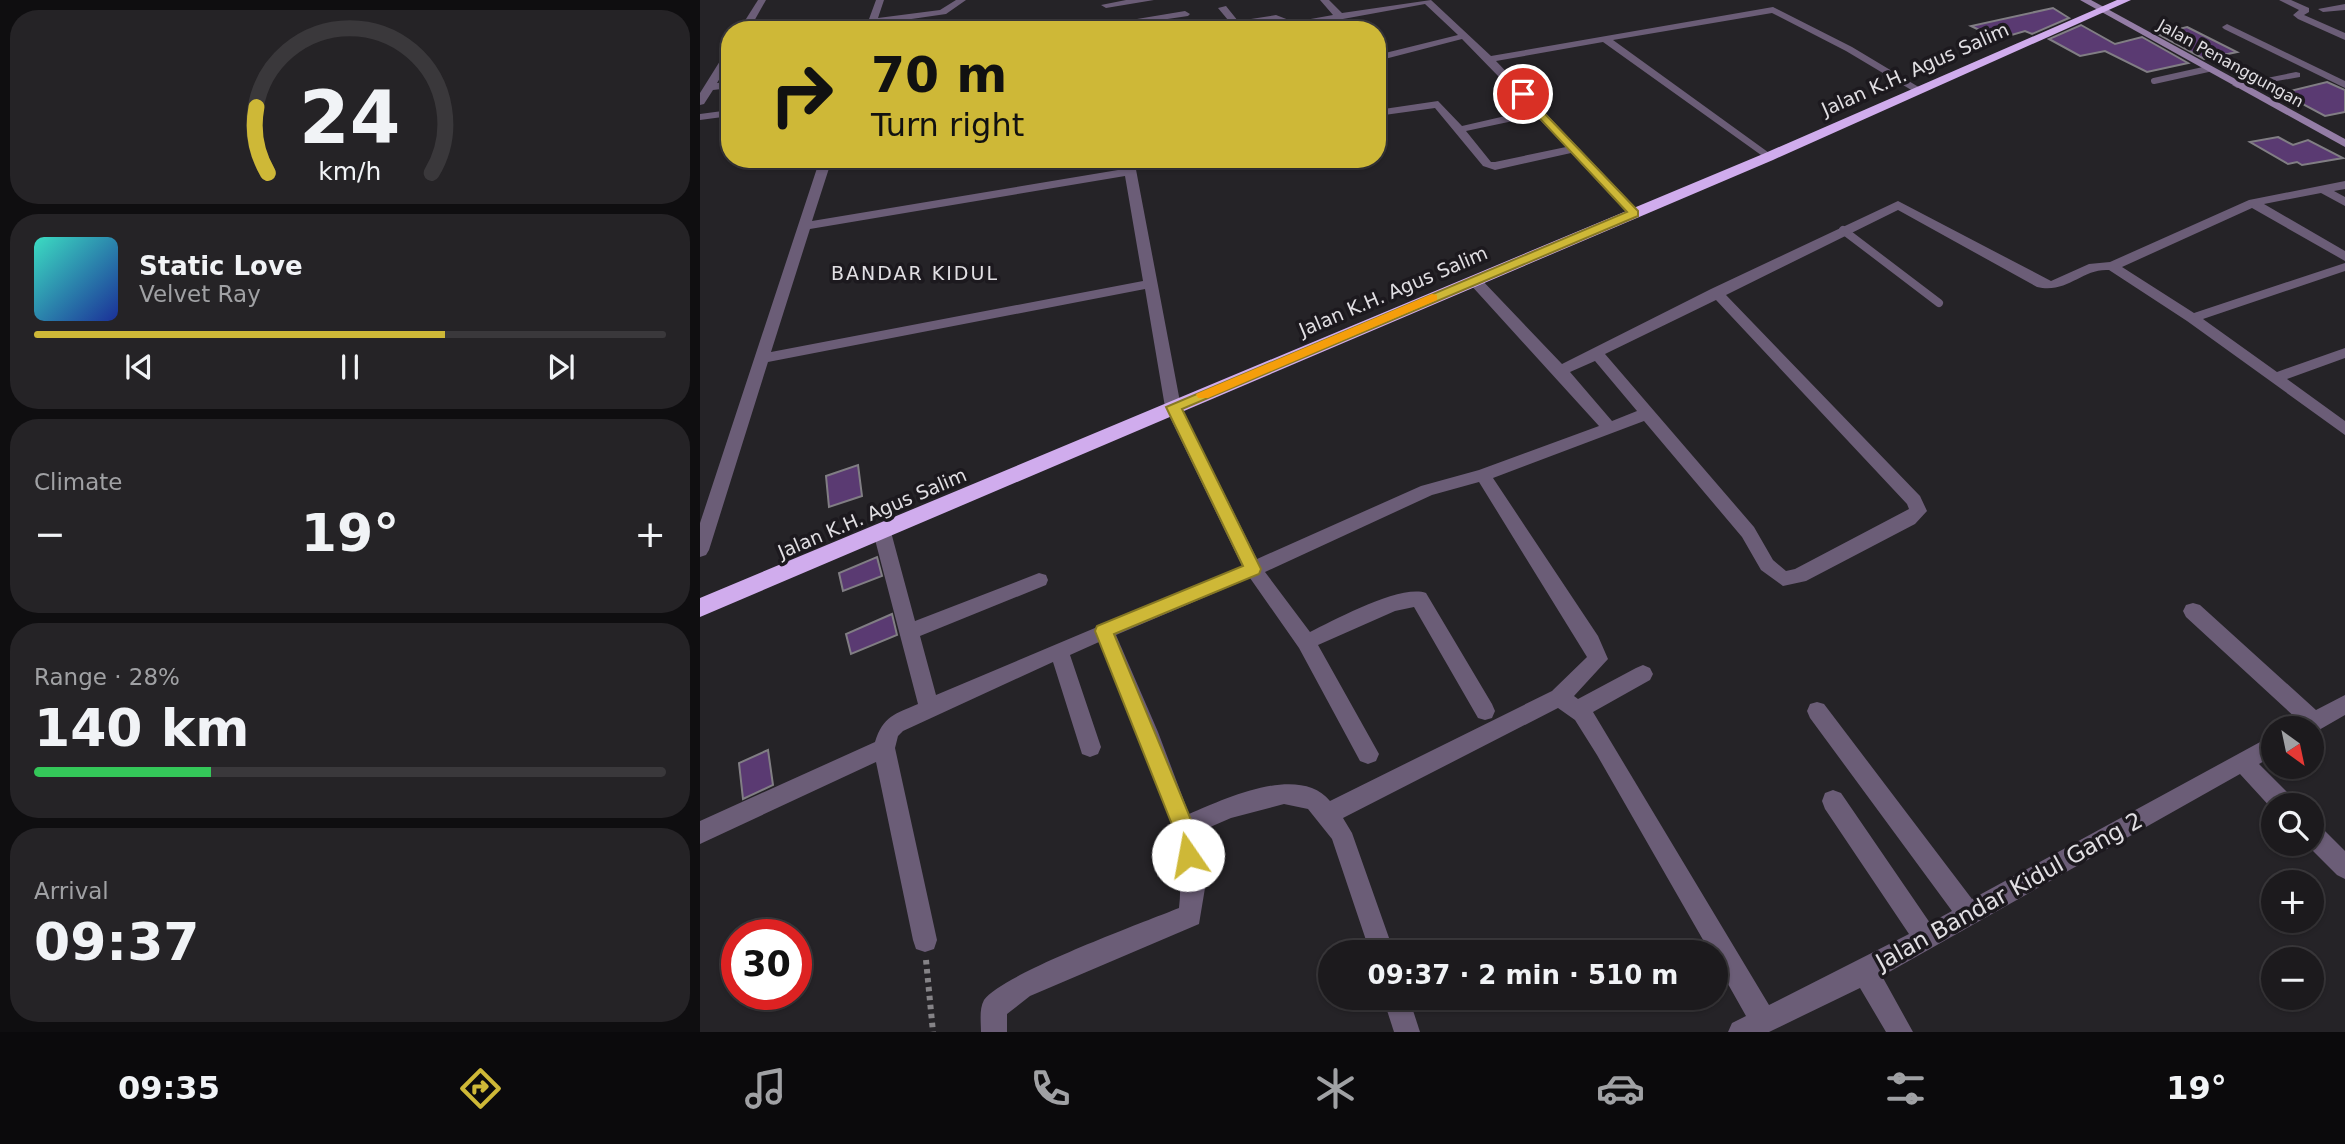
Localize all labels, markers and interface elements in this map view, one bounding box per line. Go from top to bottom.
street label: Jalan Penanggungan [2154,15,2307,111]
street label: Jalan K.H. Agus Salim [1817,18,2012,121]
text: 70 m [871,47,1007,104]
icon: right [756,49,847,140]
pin [1493,64,1553,124]
icon: arrive [1504,75,1542,113]
text: 24 [299,76,401,161]
text: Turn right [871,106,1024,144]
text: km/h [318,157,382,186]
street label: Jalan K.H. Agus Salim [1295,241,1491,341]
text: Static Love [139,251,303,281]
district label: BANDAR KIDUL [831,262,999,284]
text: Velvet Ray [139,281,261,307]
icon: previous [120,348,158,386]
icon: pause [331,348,369,386]
icon: next [542,348,580,386]
street label: Jalan K.H. Agus Salim [774,463,970,563]
text: Climate [34,469,123,495]
text: 19° [301,503,399,563]
text: − [34,512,66,556]
text: + [634,512,666,556]
text: Range · 28% [34,664,180,690]
text: 140 km [34,698,249,758]
north arrow [2261,716,2324,779]
map controls [2261,716,2324,1010]
button: search [2261,793,2324,856]
street label: Jalan Bandar Kidul Gang 2 [1870,807,2147,976]
position arrow [1151,818,1225,892]
button: + [2261,870,2324,933]
text: Arrival [34,878,109,904]
text: 09:37 [34,912,200,972]
speed limit sign: 30 [721,919,812,1010]
button: − [2261,947,2324,1010]
text: 09:37 · 2 min · 510 m [1368,960,1678,990]
icon: directions [456,1064,505,1113]
icon: music [741,1064,790,1113]
icon: phone [1026,1064,1075,1113]
icon: climate [1311,1064,1360,1113]
icon: car [1596,1064,1645,1113]
icon: filters [1881,1064,1930,1113]
text: 09:35 [118,1069,220,1107]
text: 19° [2166,1069,2227,1107]

